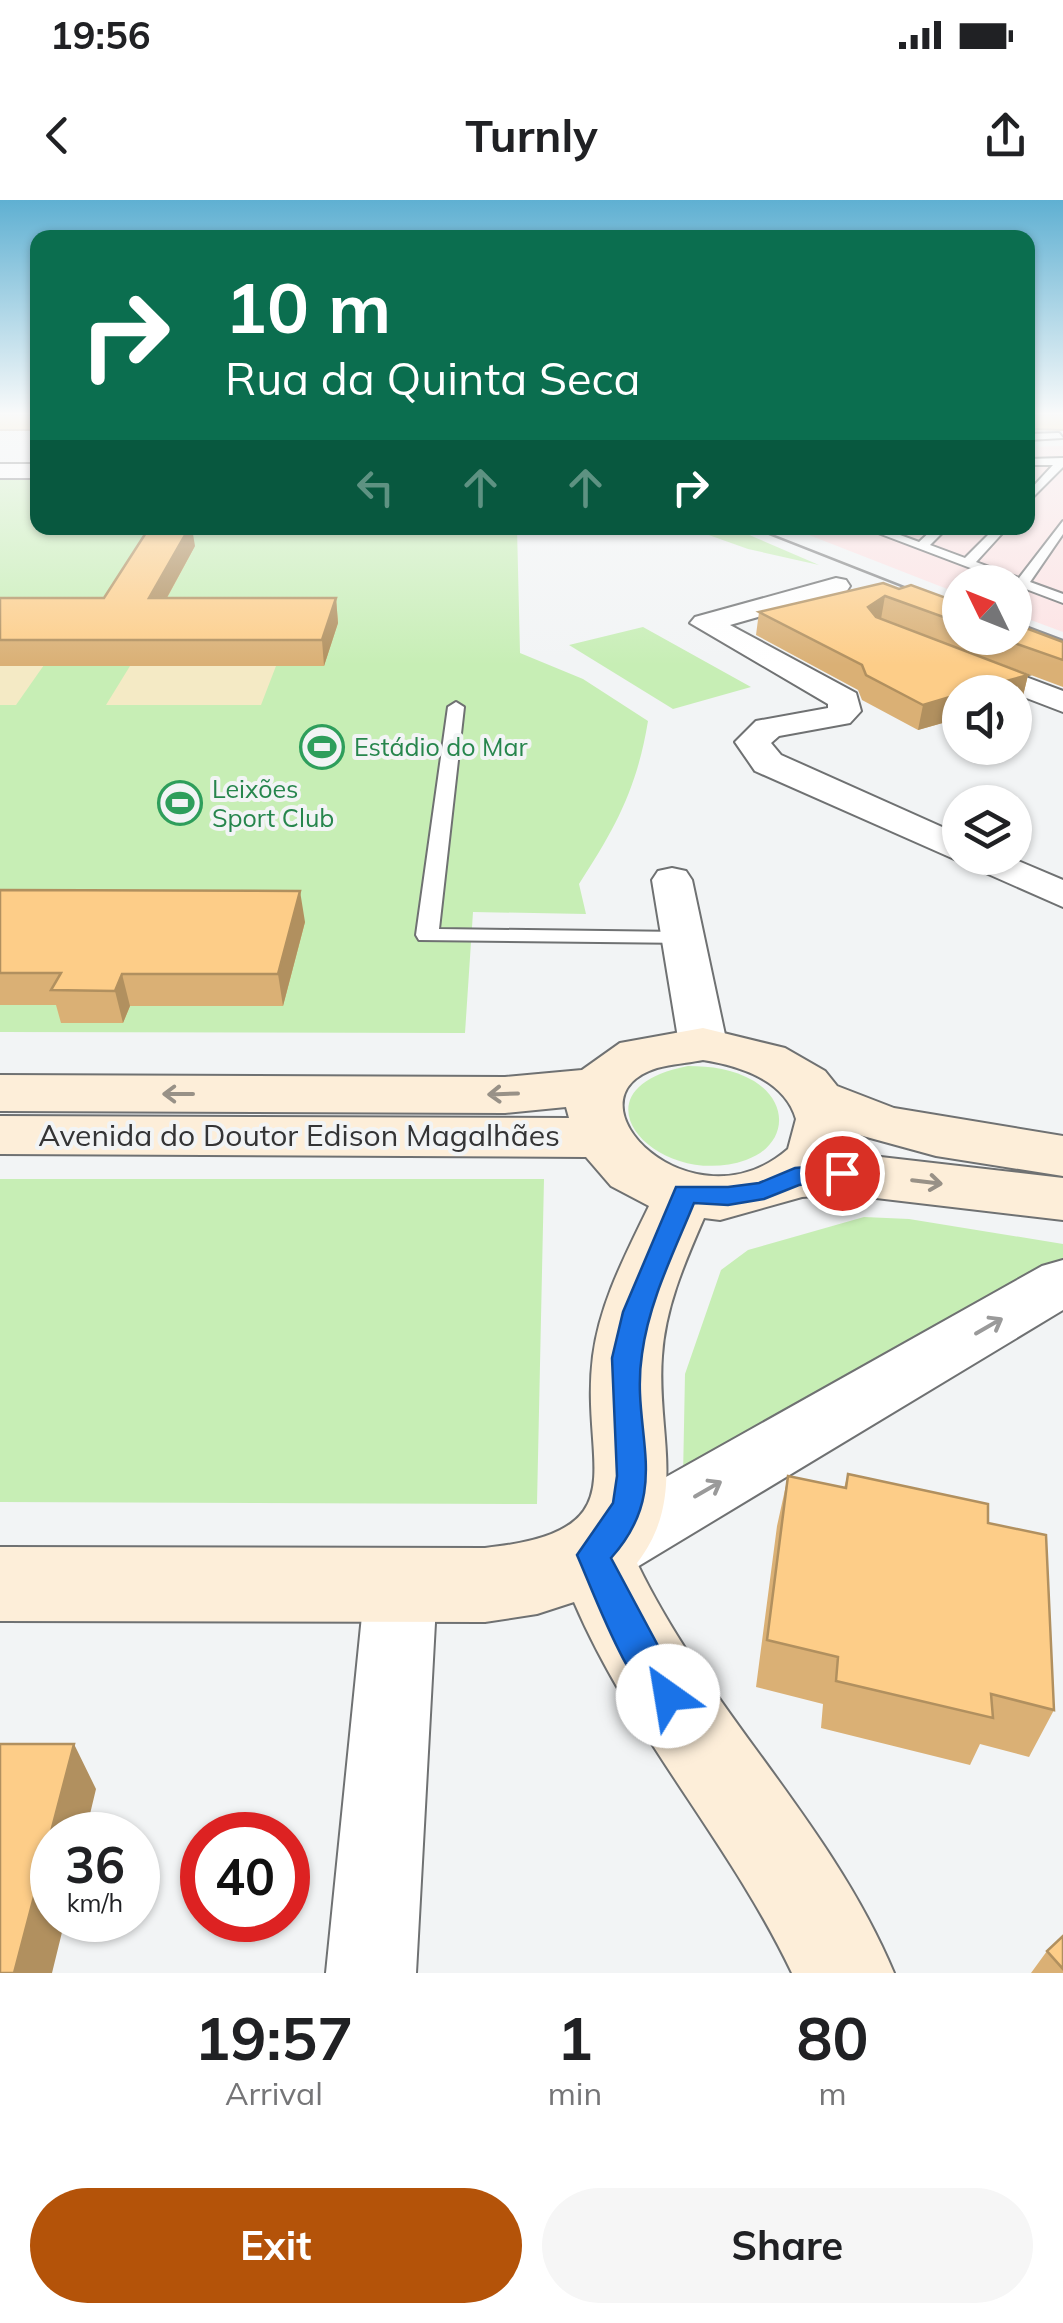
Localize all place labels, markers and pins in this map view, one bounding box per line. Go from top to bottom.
sports icon: Estádio do Mar [299,724,345,770]
place label: Estádio do Mar [354,731,528,762]
place label: Leixões Sport Club [212,773,334,833]
sports icon: Leixões Sport Club [157,780,203,826]
pin [800,1131,885,1216]

